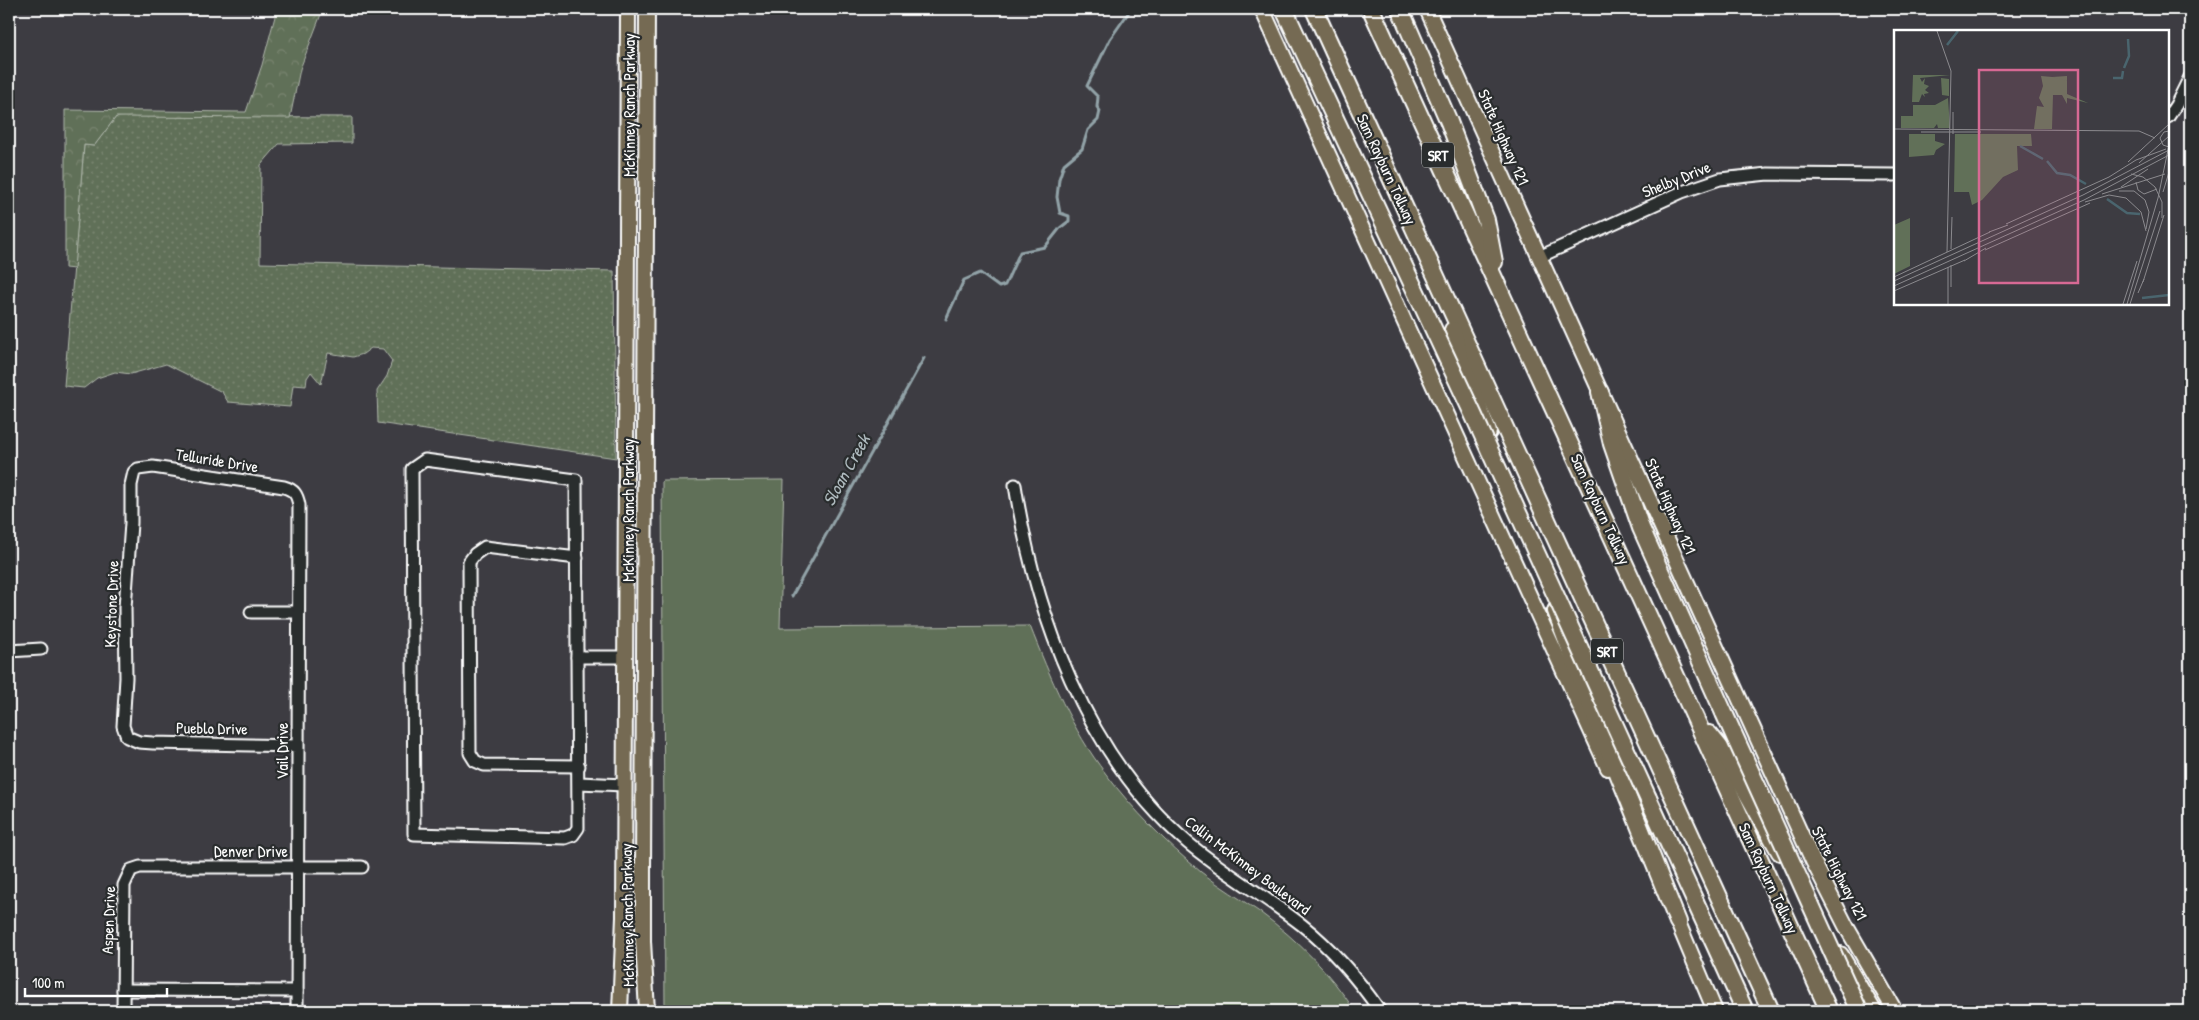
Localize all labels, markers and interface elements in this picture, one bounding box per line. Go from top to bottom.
inset map [1894,30,2169,305]
street label: McKinney Ranch Parkway [618,33,640,177]
street label: State Highway 121 [1473,86,1535,189]
street label: Sam Rayburn Tollway [1352,110,1422,228]
road number: SRT [1422,142,1454,168]
street label: Shelby Drive [1639,155,1714,203]
water label: Sloan Creek [816,428,877,510]
street label: McKinney Ranch Parkway [617,438,639,582]
street label: Telluride Drive [174,443,260,477]
street label: Sam Rayburn Tollway [1566,450,1636,568]
street label: State Highway 121 [1640,455,1702,558]
street label: Keystone Drive [98,560,124,648]
road number: SRT [1591,638,1623,664]
street label: Pueblo Drive [176,716,249,740]
street label: Vail Drive [271,722,293,779]
street label: Collin McKinney Boulevard [1181,810,1315,920]
street label: Sam Rayburn Tollway [1734,819,1804,937]
street label: State Highway 121 [1807,822,1873,924]
street label: Denver Drive [214,840,289,862]
street label: McKinney Ranch Parkway [615,843,639,987]
street label: Aspen Drive [96,885,120,954]
scale bar [25,965,168,997]
text: 100 m [32,972,65,993]

